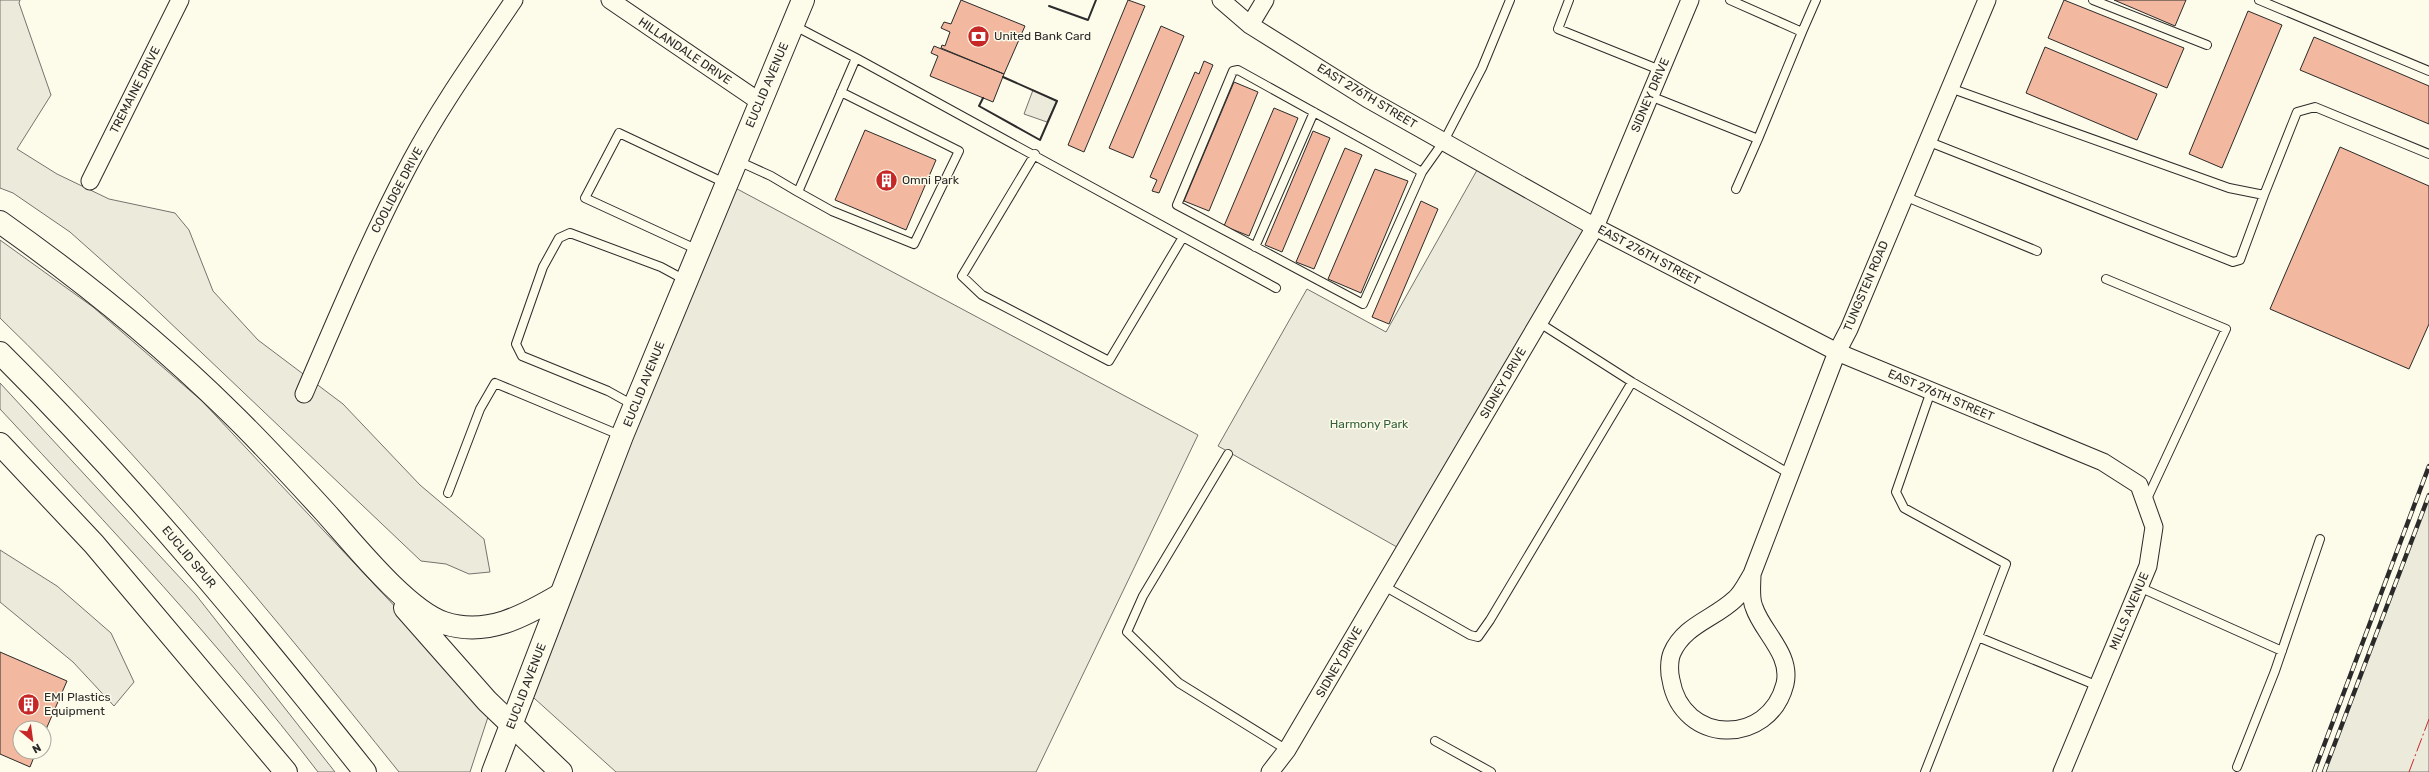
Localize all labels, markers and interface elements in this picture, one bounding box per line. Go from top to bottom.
street label: HILLANDALE DRIVE [636,15,734,87]
bank icon: United Bank Card [966,23,992,49]
place label: United Bank Card [994,29,1091,43]
street label: EUCLID AVENUE [743,40,791,130]
street label: TREMAINE DRIVE [107,44,163,136]
street label: SIDNEY DRIVE [1628,56,1672,134]
street label: EAST 276TH STREET [1315,61,1419,131]
street label: COOLIDGE DRIVE [368,145,426,235]
building icon: Omni Park [873,167,899,193]
place label: Omni Park [902,173,960,187]
street label: EAST 276TH STREET [1595,222,1703,288]
street label: TUNGSTEN ROAD [1841,239,1891,333]
street label: EUCLID AVENUE [620,339,668,429]
street label: SIDNEY DRIVE [1477,345,1529,421]
street label: EAST 276TH STREET [1886,366,1996,424]
park label: Harmony Park [1330,417,1409,431]
street label: EUCLID SPUR [159,523,219,591]
street label: MILLS AVENUE [2106,570,2152,652]
street label: SIDNEY DRIVE [1313,624,1365,700]
street label: EUCLID AVENUE [503,641,549,731]
place label: EMI Plastics Equipment [44,690,111,718]
building icon: EMI Plastics Equipment [15,691,41,717]
north arrow [12,720,52,760]
text: N [30,741,43,756]

